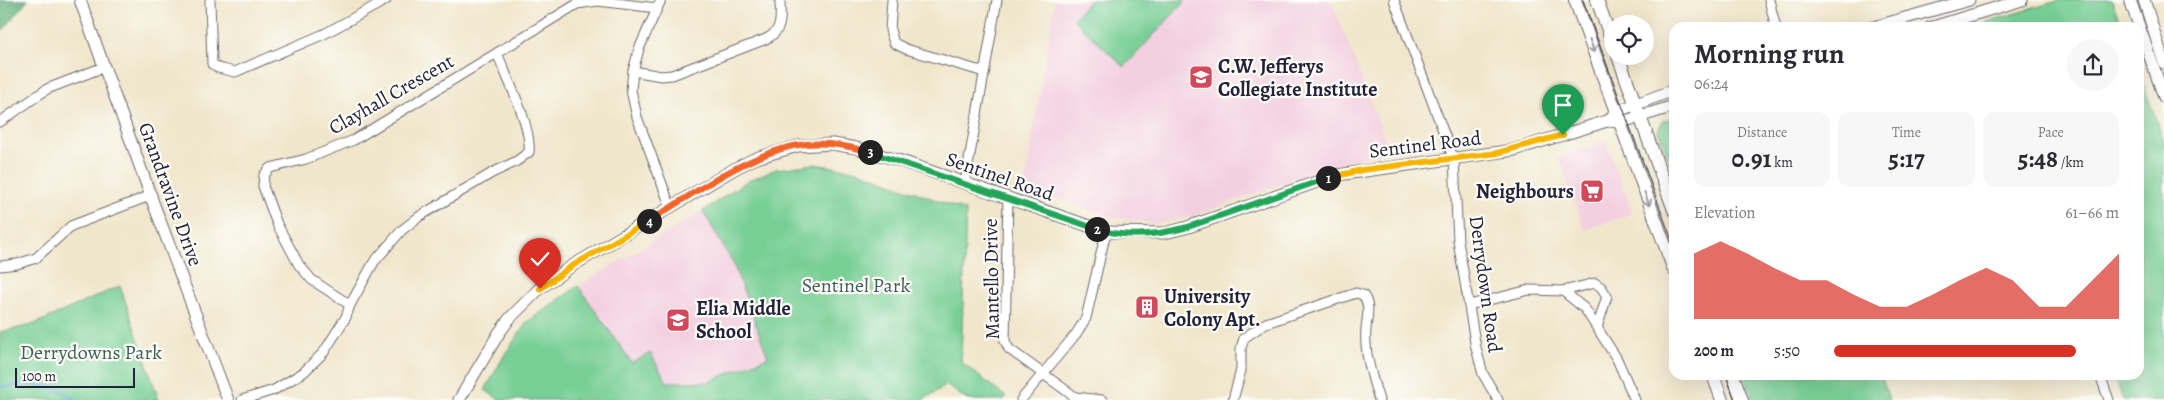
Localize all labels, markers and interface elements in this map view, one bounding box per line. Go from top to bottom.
map controls [1604,15,1654,65]
button: locate [1604,15,1654,65]
text: Morning run [1694,35,1844,73]
one-way arrow [1588,38,1597,53]
button: share [2067,39,2119,91]
street label: Clayhall Crescent [324,47,459,141]
place label: C.W. Jefferys Collegiate Institute [1218,53,1377,103]
school or university icon: C.W. Jefferys Collegiate Institute [1188,64,1214,90]
text: 06:24 [1694,73,1729,95]
pin [1542,84,1584,135]
icon: arrive [1549,91,1577,119]
street label: Grandravine Drive [132,119,209,270]
text: Distance [1737,123,1787,142]
text: Time [1892,123,1921,142]
text: Pace [2038,123,2064,142]
street label: Sentinel Road [1367,124,1483,165]
pin: 3 [858,140,882,164]
text: 0.91 [1731,142,1771,176]
text: 5:17 [1888,142,1925,176]
text: 5:48 [2018,142,2058,176]
text: 3 [867,143,874,162]
street label: Sentinel Road [942,145,1058,208]
text: km [1771,153,1793,172]
text: /km [2058,153,2084,172]
pin: 1 [1316,166,1340,190]
text: 1 [1326,169,1331,188]
place label: Neighbours [1476,178,1574,205]
supermarket icon: Neighbours [1579,178,1605,204]
one-way arrow [1643,190,1652,206]
text: Elevation [1694,202,1755,224]
text: 61–66 m [2065,202,2119,224]
pin: 4 [636,208,662,234]
text: 4 [646,212,653,231]
street label: Derrydown Road [1463,214,1509,355]
pin: 2 [1084,216,1110,242]
street label: Mantello Drive [977,218,1006,340]
text: 2 [1094,220,1101,239]
pin [519,238,561,289]
icon: check [526,245,554,273]
park label: Sentinel Park [802,272,910,299]
place label: University Colony Apt. [1164,283,1261,333]
building icon: University Colony Apt. [1134,294,1160,320]
place label: Elia Middle School [696,295,791,345]
school or university icon: Elia Middle School [665,307,691,333]
park label: Derrydowns Park [20,339,162,366]
text: 200 m [1694,340,1734,362]
text: 5:50 [1774,340,1800,362]
scale bar [15,365,135,388]
text: 100 m [22,367,56,386]

